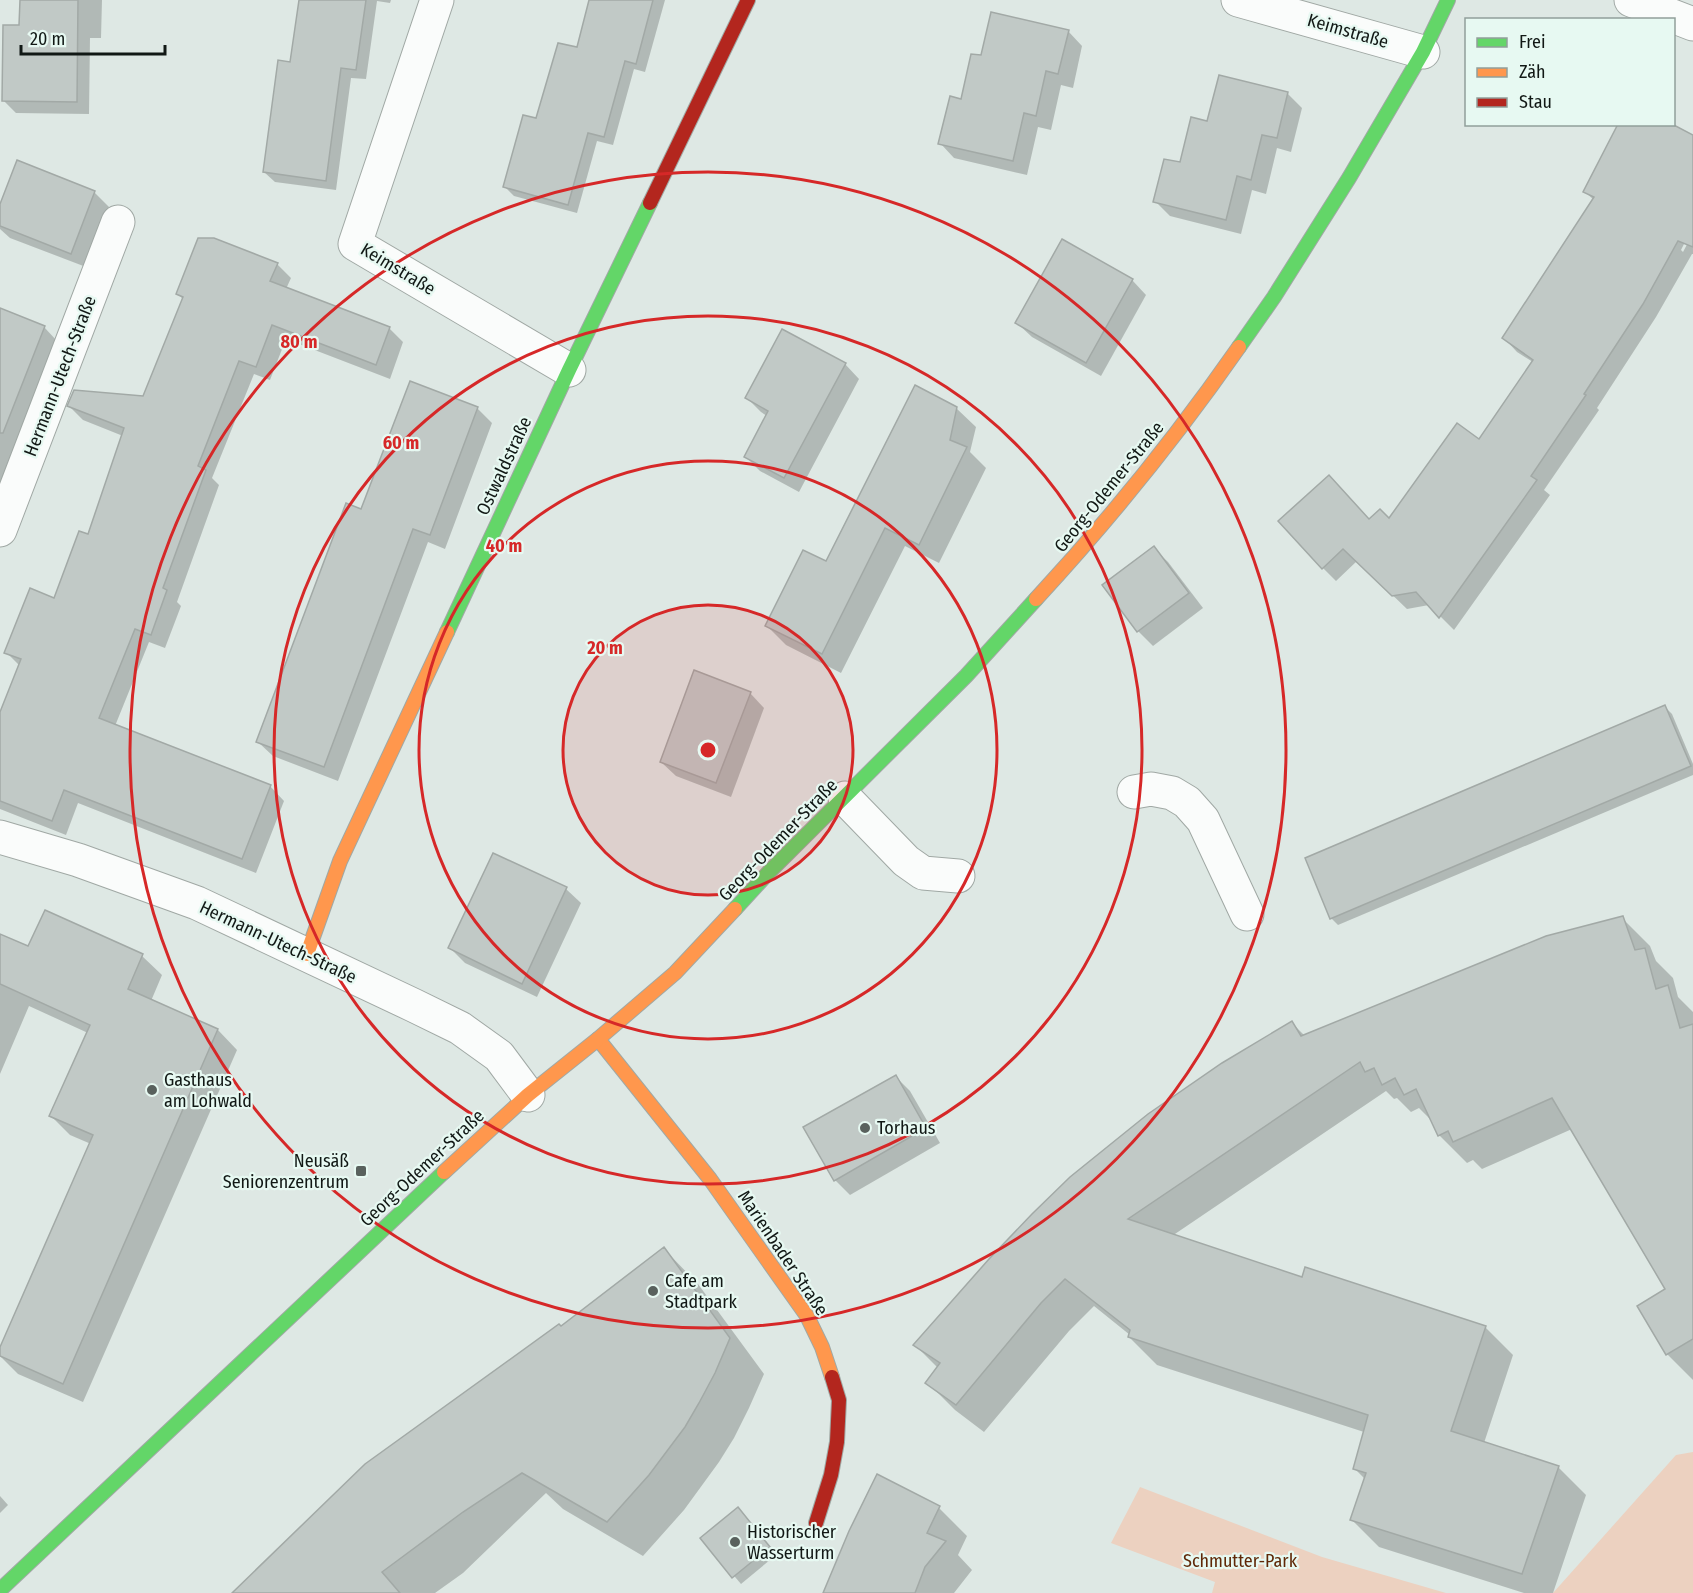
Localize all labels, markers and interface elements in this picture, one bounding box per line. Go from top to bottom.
street label: Keimstraße [1305,9,1391,53]
scale bar [21,18,165,56]
legend [1465,18,1675,126]
text: 20 m [30,28,65,50]
text: Frei [1519,31,1545,53]
text: Zäh [1519,61,1546,83]
text: Stau [1519,91,1552,113]
street label: Keimstraße [357,238,439,300]
street label: Hermann-Utech-Straße [19,292,101,460]
text: 80 m [281,331,317,353]
street label: Ostwaldstraße [472,413,536,519]
street label: Georg-Odemer-Straße [1050,417,1168,557]
text: 60 m [383,432,419,454]
text: 40 m [486,535,522,557]
text: 20 m [586,637,623,659]
centre of rings [698,740,718,760]
street label: Georg-Odemer-Straße [714,774,842,906]
street label: Hermann-Utech-Straße [196,896,360,988]
place label: Gasthaus am Lohwald [164,1069,252,1112]
marker: Gasthaus am Lohwald [145,1083,159,1097]
street label: Georg-Odemer-Straße [355,1105,489,1231]
place label: Torhaus [877,1117,936,1139]
marker: Torhaus [858,1121,872,1135]
place label: Neusäß Seniorenzentrum [223,1150,349,1193]
marker: Neusäß Seniorenzentrum [354,1164,368,1178]
street label: Marienbader Straße [733,1186,833,1320]
place label: Cafe am Stadtpark [665,1270,738,1313]
marker: Cafe am Stadtpark [646,1284,660,1298]
place label: Historischer Wasserturm [747,1521,837,1564]
marker: Historischer Wasserturm [728,1535,742,1549]
park label: Schmutter-Park [1183,1550,1298,1572]

